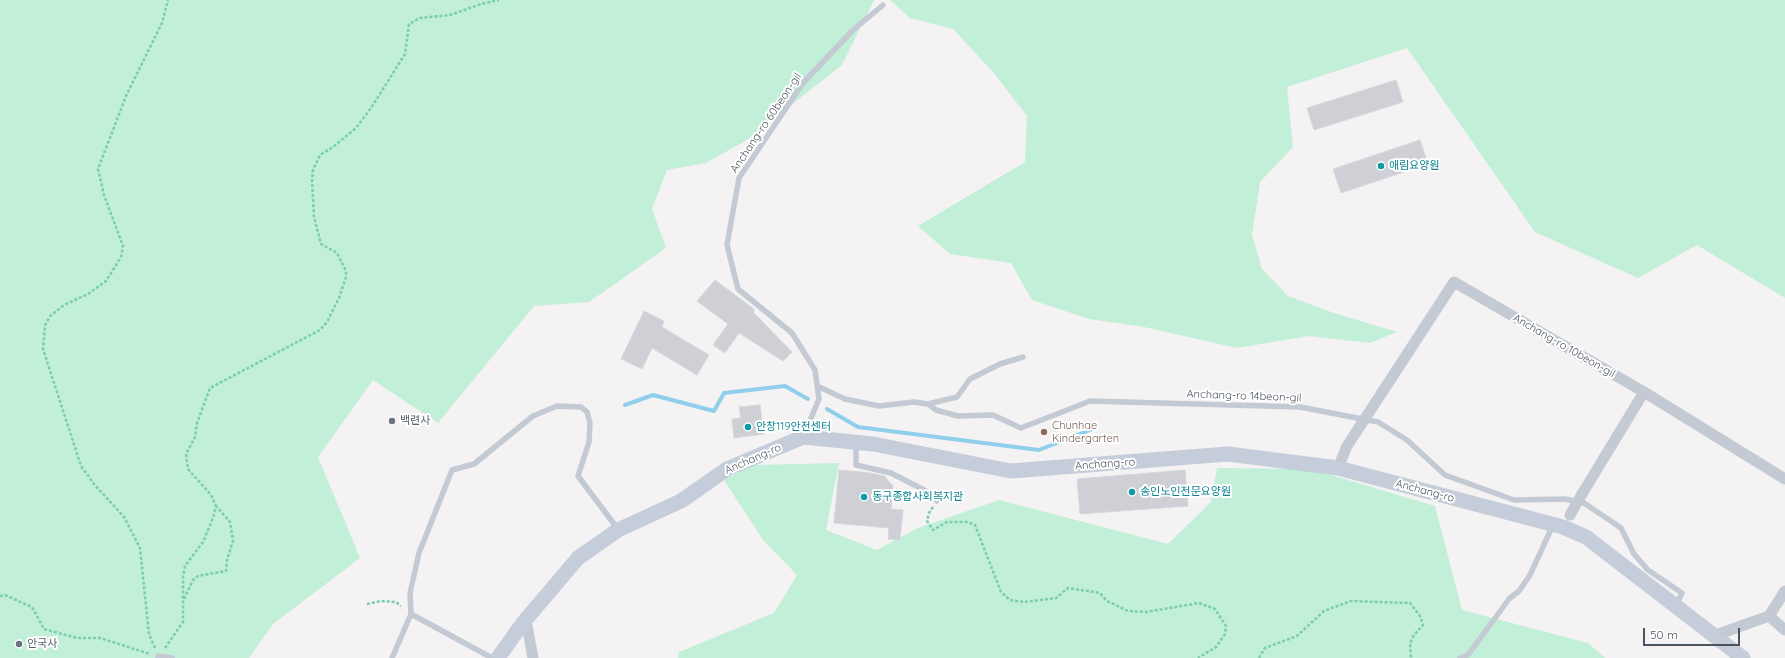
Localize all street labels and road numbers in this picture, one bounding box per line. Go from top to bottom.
street label: Anchang-ro 60beon-gil [728,71,804,175]
street label: Anchang-ro 10beon-gil [1511,311,1617,381]
street label: Anchang-ro 14beon-gil [1186,387,1302,405]
street label: Anchang-ro [723,441,783,477]
street label: Anchang-ro [1074,455,1136,473]
street label: Anchang-ro [1394,477,1456,505]

